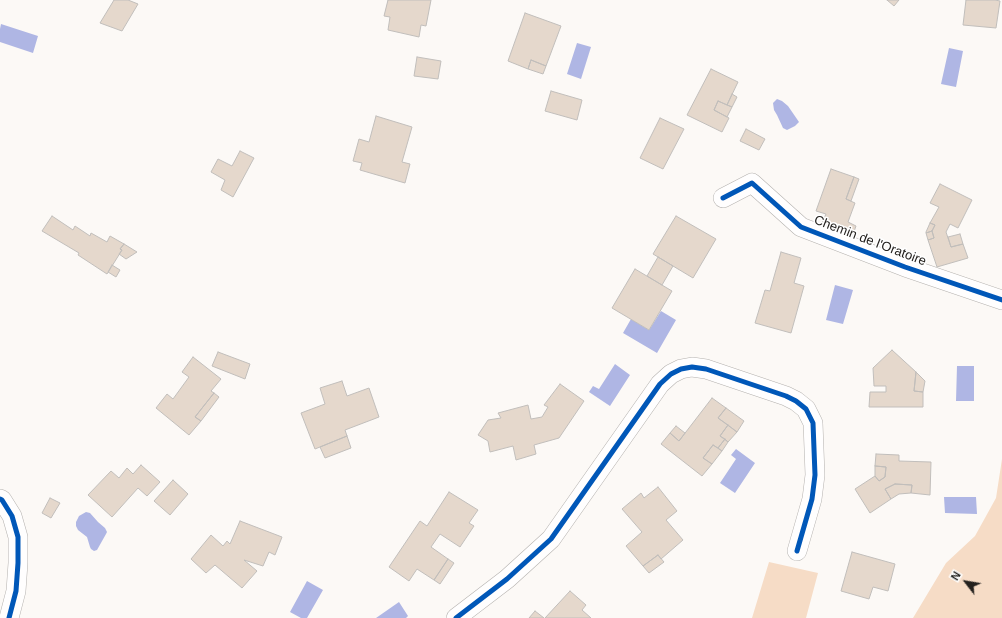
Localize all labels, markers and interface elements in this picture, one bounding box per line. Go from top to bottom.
street label: Chemin de l'Oratoire [812,212,928,270]
north arrow [946,562,986,602]
text: N [949,569,963,582]

